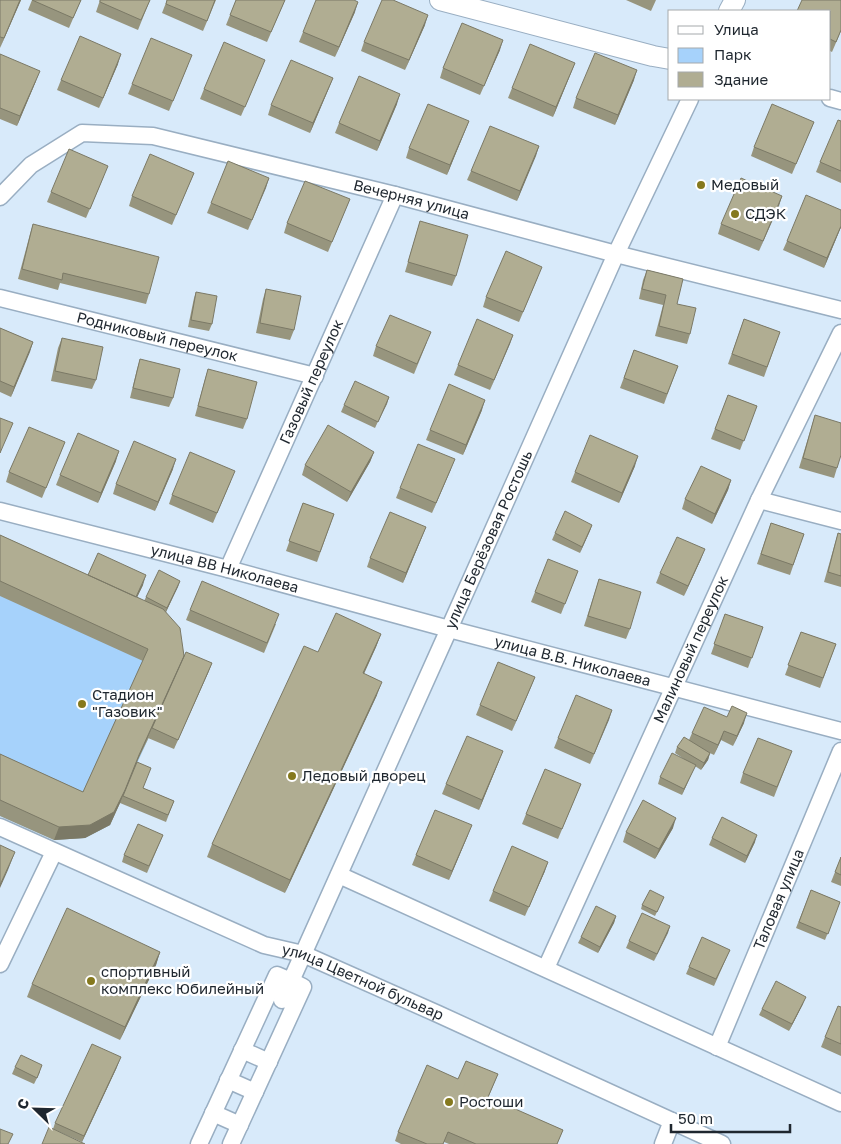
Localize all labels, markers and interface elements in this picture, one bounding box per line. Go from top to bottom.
legend [668,10,831,100]
text: Улица [714,20,759,38]
text: Парк [714,45,752,63]
text: Здание [714,70,768,88]
street label: Вечерняя улица [352,175,472,222]
place label: Медовый [711,175,779,193]
marker: Медовый [695,179,707,191]
place label: СДЭК [745,204,787,222]
marker: СДЭК [729,208,741,220]
street label: Родниковый переулок [75,307,240,365]
street label: Газовый переулок [275,316,346,447]
street label: улица Берёзовая Ростошь [440,447,536,631]
street label: улица ВВ Николаева [149,540,301,596]
street label: Малиновый переулок [649,572,732,725]
street label: улица В.В. Николаева [493,631,653,689]
place label: Стадион "Газовик" [92,685,163,720]
marker: Стадион "Газовик" [76,698,88,710]
place label: Ледовый дворец [302,766,425,784]
marker: Ледовый дворец [286,770,298,782]
street label: Таловая улица [749,846,807,952]
street label: улица Цветной бульвар [280,939,447,1023]
place label: спортивный комплекс Юбилейный [101,962,264,997]
marker: спортивный комплекс Юбилейный [85,975,97,987]
north arrow [10,1084,60,1134]
place label: Ростоши [459,1092,523,1110]
text: С [13,1096,32,1112]
marker: Ростоши [443,1096,455,1108]
scale bar [671,1102,790,1134]
text: 50 m [678,1109,713,1127]

